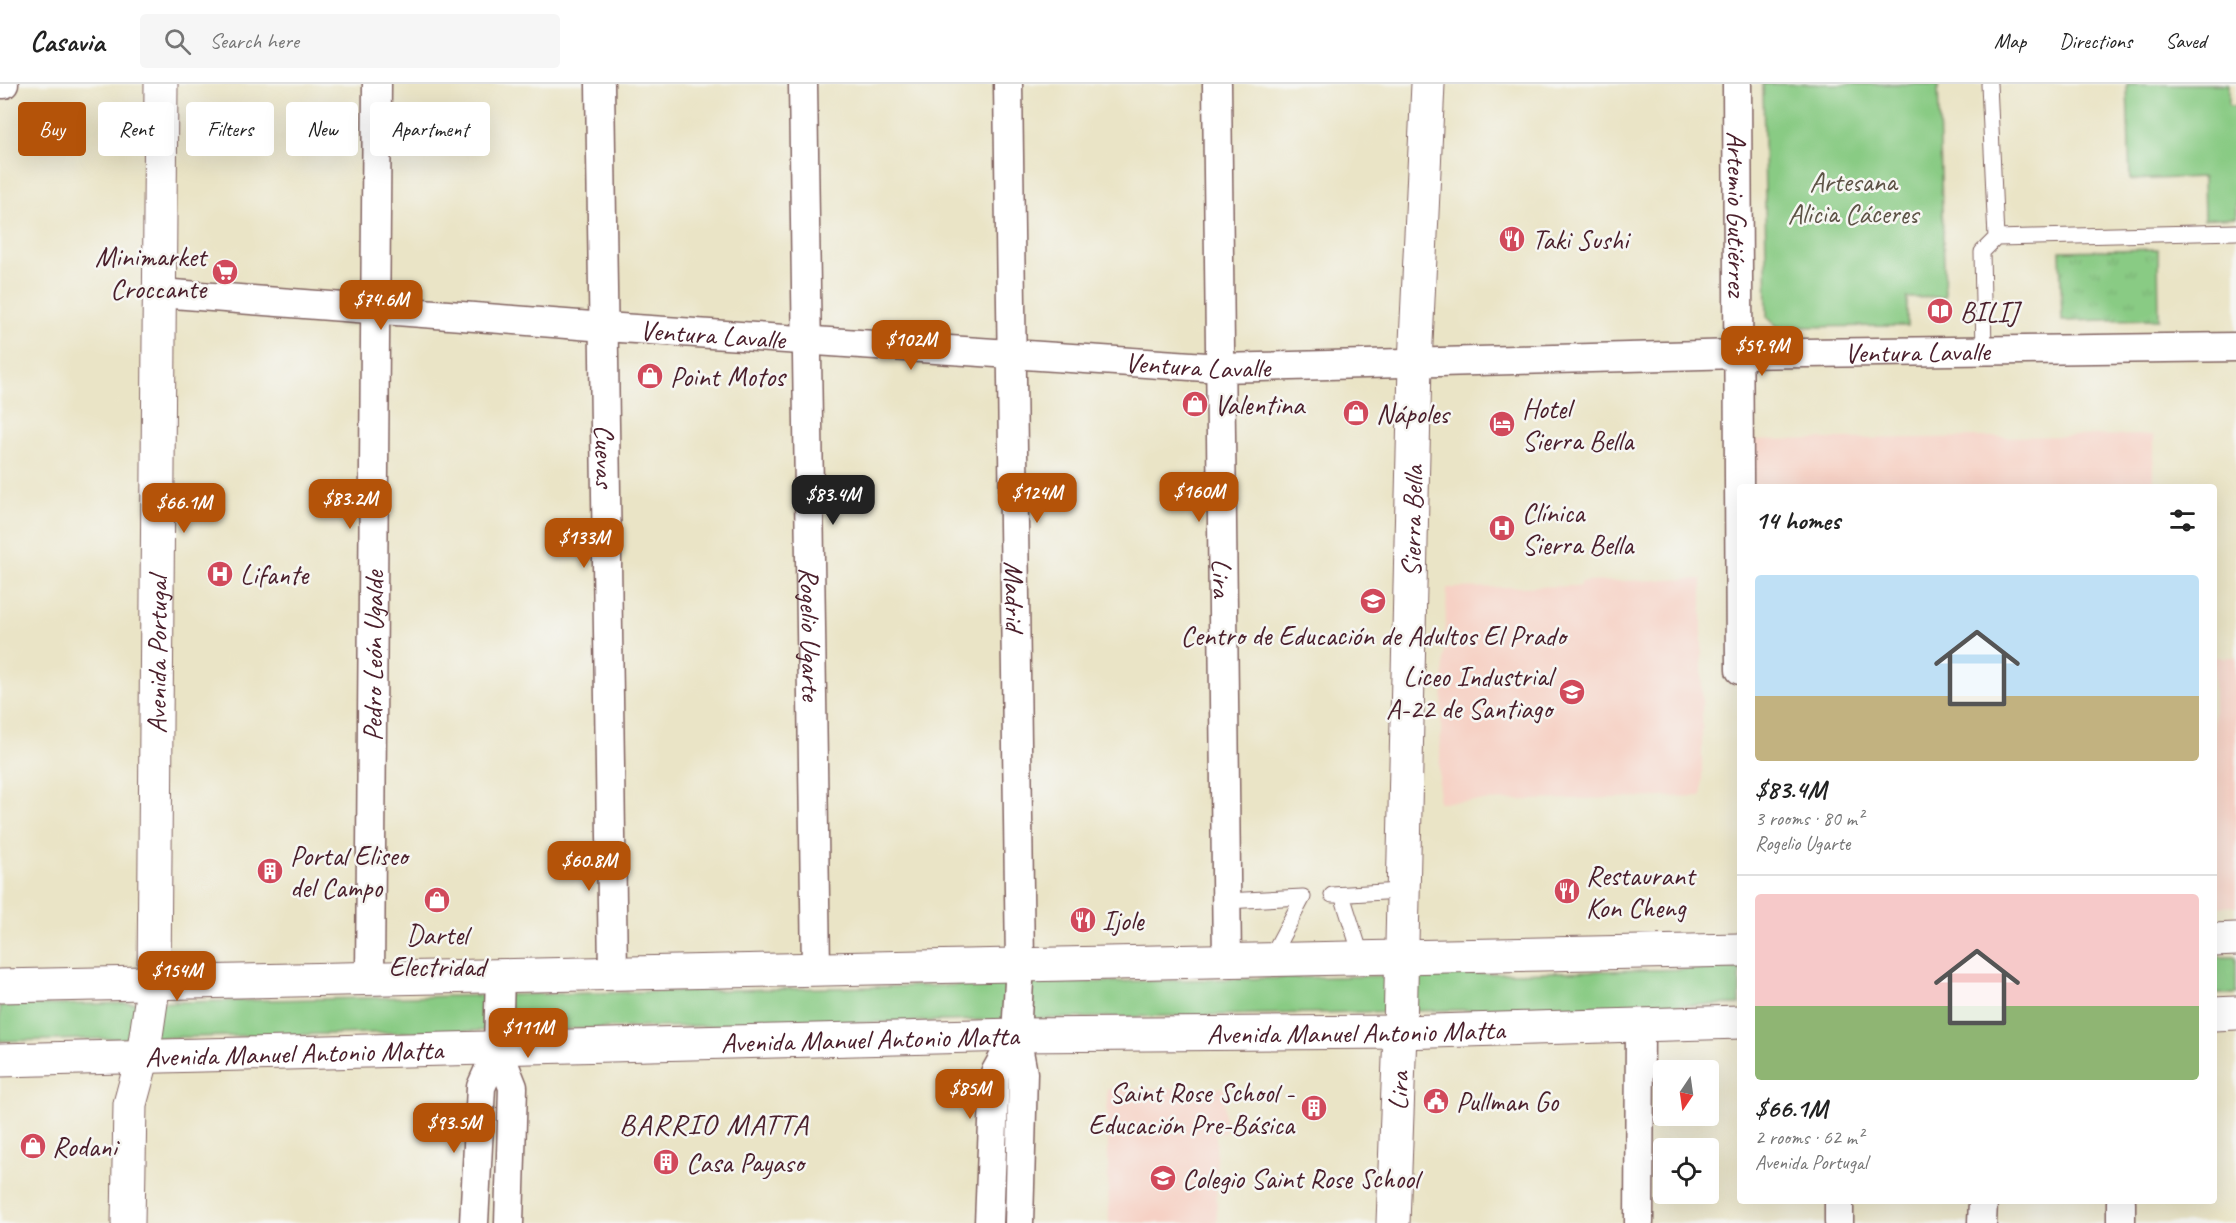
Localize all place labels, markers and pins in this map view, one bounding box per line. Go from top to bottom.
place label: Taki Sushi [1532,222,1632,257]
restaurant icon: Taki Sushi [1497,224,1527,254]
place label: Minimarket Croccante [95,239,209,306]
supermarket icon: Minimarket Croccante [210,257,240,287]
pin: $74.6M [332,280,430,331]
place label: BILIJ [1960,294,2022,329]
library icon: BILIJ [1925,296,1955,326]
pin: $102M [869,320,953,371]
pin: $59.9M [1713,326,1811,377]
place label: Point Motos [670,359,787,394]
shop icon: Point Motos [635,361,665,391]
place label: Valentina [1214,387,1306,422]
shop icon: Valentina [1180,389,1210,419]
place label: Hotel Sierra Bella [1522,391,1635,458]
place label: Nápoles [1376,396,1451,431]
shop icon: Nápoles [1341,398,1371,428]
hotel icon: Hotel Sierra Bella [1487,409,1517,439]
pin: $160M [1157,472,1241,523]
pin: $124M [995,473,1079,524]
pin: $83.4M [784,475,882,526]
pin: $83.2M [301,479,399,530]
pin: $66.1M [135,483,233,534]
place label: Clínica Sierra Bella [1522,495,1635,562]
hospital icon: Clínica Sierra Bella [1487,513,1517,543]
pin: $133M [542,518,626,569]
place label: Lifante [240,557,310,592]
hospital icon: Lifante [205,559,235,589]
school or university icon: Centro de Educación de Adultos El Prado [1358,586,1388,616]
place label: Centro de Educación de Adultos El Prado [1180,618,1569,653]
place label: Liceo Industrial A-22 de Santiago [1386,659,1557,726]
school or university icon: Liceo Industrial A-22 de Santiago [1557,677,1587,707]
place label: Portal Eliseo del Campo [290,838,411,905]
pin: $60.8M [540,841,638,892]
building icon: Portal Eliseo del Campo [255,856,285,886]
place label: Restaurant Kon Cheng [1586,858,1697,925]
restaurant icon: Restaurant Kon Cheng [1552,876,1582,906]
shop icon: Dartel Electridad [422,885,452,915]
place label: Ijole [1102,903,1145,938]
restaurant icon: Ijole [1068,905,1098,935]
place label: Dartel Electridad [389,917,489,984]
pin: $154M [135,951,219,1002]
pin: $111M [486,1008,570,1059]
pin: $85M [934,1069,1006,1120]
place label: Saint Rose School - Educación Pre-Básica [1088,1075,1296,1142]
place label: Pullman Go [1456,1084,1560,1119]
public building icon: Pullman Go [1421,1086,1451,1116]
building icon: Saint Rose School - Educación Pre-Básica [1299,1093,1329,1123]
pin: $93.5M [405,1103,503,1154]
place label: Rodani [52,1129,120,1164]
shop icon: Rodani [18,1131,48,1161]
place label: Casa Payaso [686,1145,807,1180]
building icon: Casa Payaso [651,1147,681,1177]
place label: Colegio Saint Rose School [1182,1161,1424,1196]
school or university icon: Colegio Saint Rose School [1148,1163,1178,1193]

